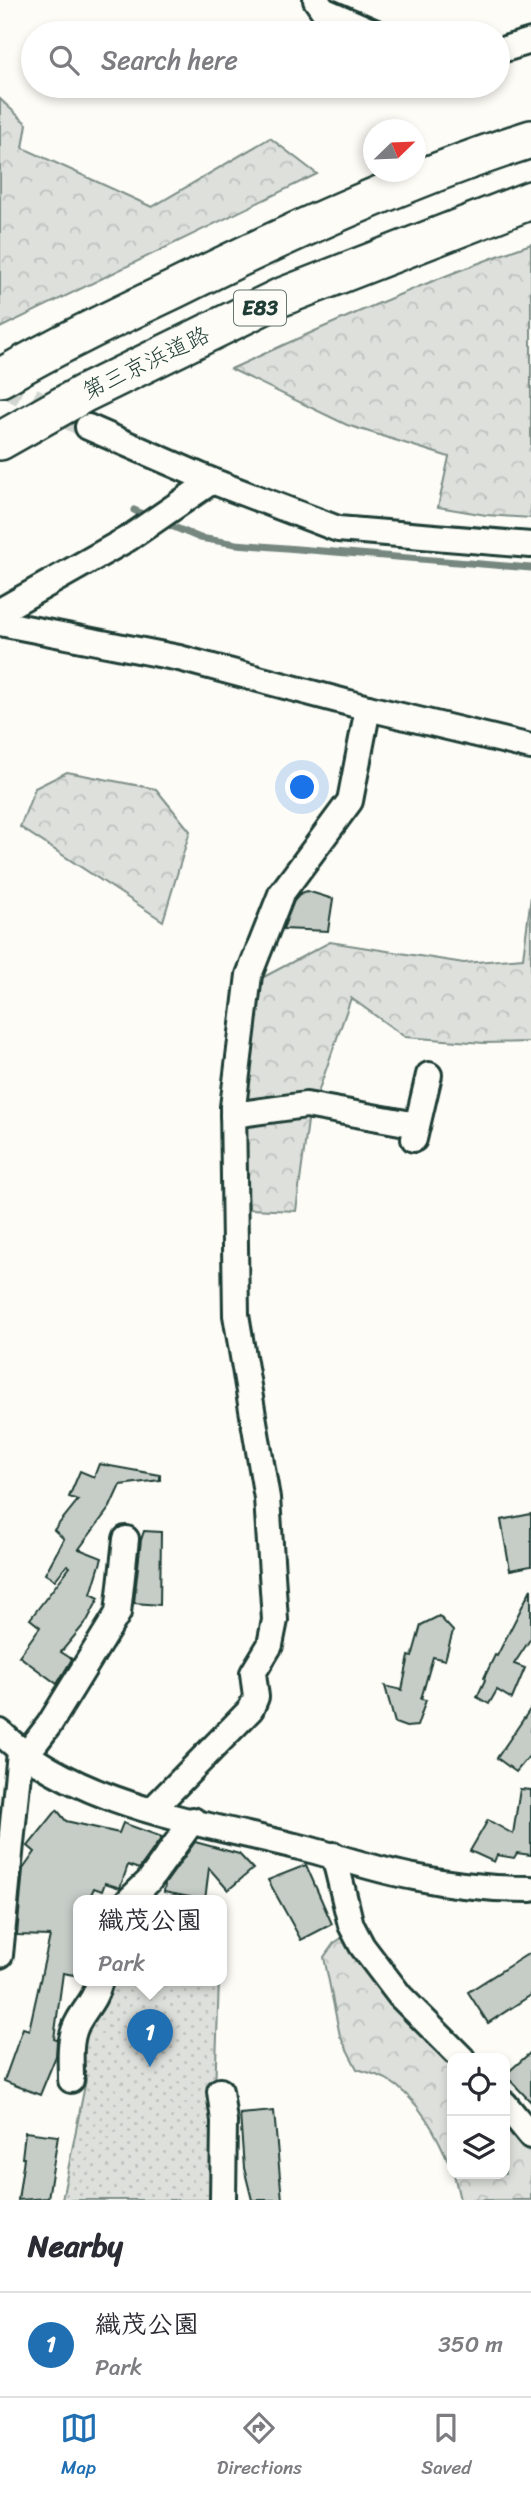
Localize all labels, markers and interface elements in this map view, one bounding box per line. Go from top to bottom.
search box [21,21,510,98]
text: Search here [101,37,238,83]
icon: search [45,41,83,79]
north arrow [363,119,426,182]
road number: E83 [234,290,286,326]
street label: 第三京浜道路 [75,314,217,412]
your location [285,770,319,804]
popup [73,1895,227,1986]
text: 織茂公園 [98,1897,202,1943]
text: Park [98,1943,145,1984]
pin: 1 [127,2009,173,2067]
map controls [447,2053,510,2179]
button: locate [447,2053,510,2116]
button: layers [447,2116,510,2179]
text: Nearby [28,2219,123,2273]
text: 織茂公園 [95,2301,199,2347]
text: 1 [46,2324,56,2365]
text: 350 m [438,2324,503,2365]
text: Park [95,2347,142,2388]
tab: Map [60,2409,98,2484]
tab: Directions [217,2409,302,2484]
tab: Saved [421,2409,471,2484]

